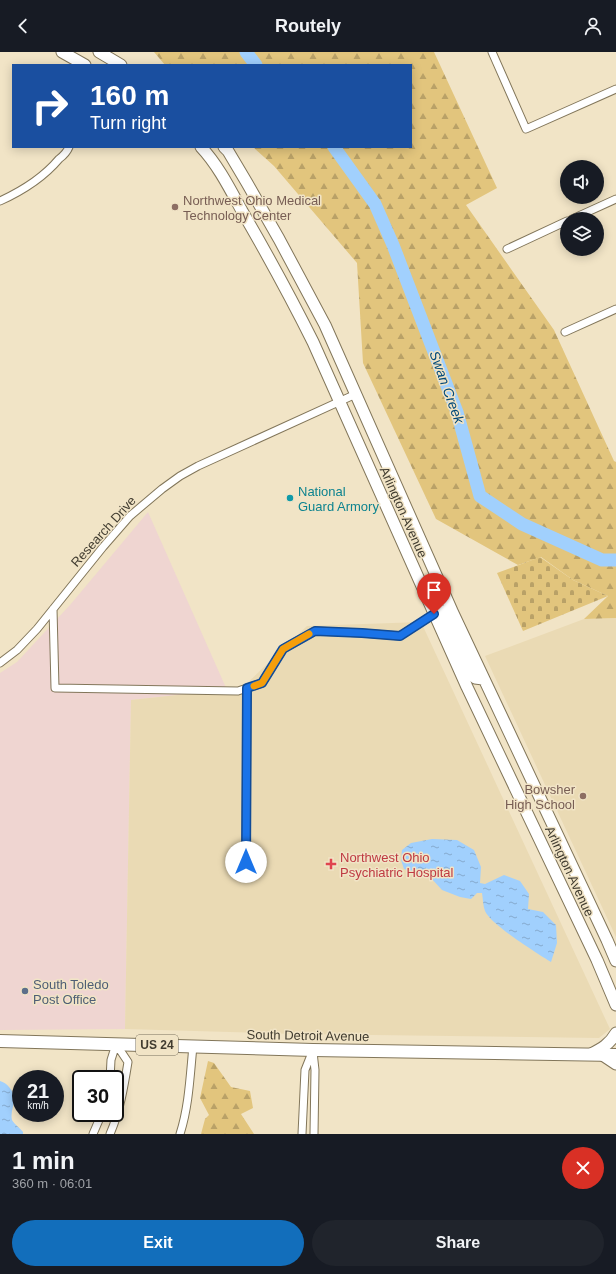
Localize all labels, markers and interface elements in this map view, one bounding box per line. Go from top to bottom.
icon: back [12,15,34,37]
icon: person [582,15,604,37]
text: Routely [275,16,341,36]
icon: right [24,80,76,132]
text: 160 m [90,80,169,111]
text: Turn right [90,113,166,133]
map controls [560,160,604,256]
button: sound [560,160,604,204]
place label: Northwest Ohio Medical Technology Center [183,193,321,223]
marker: Northwest Ohio Medical Technology Center [170,202,180,212]
button: layers [560,212,604,256]
water label: Swan Creek [426,348,468,426]
street label: Arlington Avenue [377,464,430,560]
place label: National Guard Armory [298,484,379,514]
street label: Research Drive [68,493,139,570]
marker: National Guard Armory [285,493,295,503]
pin [417,573,451,614]
icon: arrive [423,579,445,601]
place label: Bowsher High School [505,782,576,812]
marker: Bowsher High School [578,791,588,801]
street label: Arlington Avenue [542,824,597,919]
position arrow [225,841,267,883]
place label: Northwest Ohio Psychiatric Hospital [340,850,454,880]
marker: Northwest Ohio Psychiatric Hospital [325,858,337,870]
place label: South Toledo Post Office [33,977,109,1007]
marker: South Toledo Post Office [20,986,30,996]
street label: South Detroit Avenue [247,1027,369,1044]
road number: US 24 [136,1035,178,1055]
speed limit sign: 30 [72,1070,124,1122]
text: 21 [27,1080,49,1102]
text: km/h [27,1100,49,1111]
text: 1 min [12,1147,75,1174]
button: close [562,1147,604,1189]
text: 360 m · 06:01 [12,1176,92,1191]
button: Exit [12,1220,304,1266]
button: Share [312,1220,604,1266]

